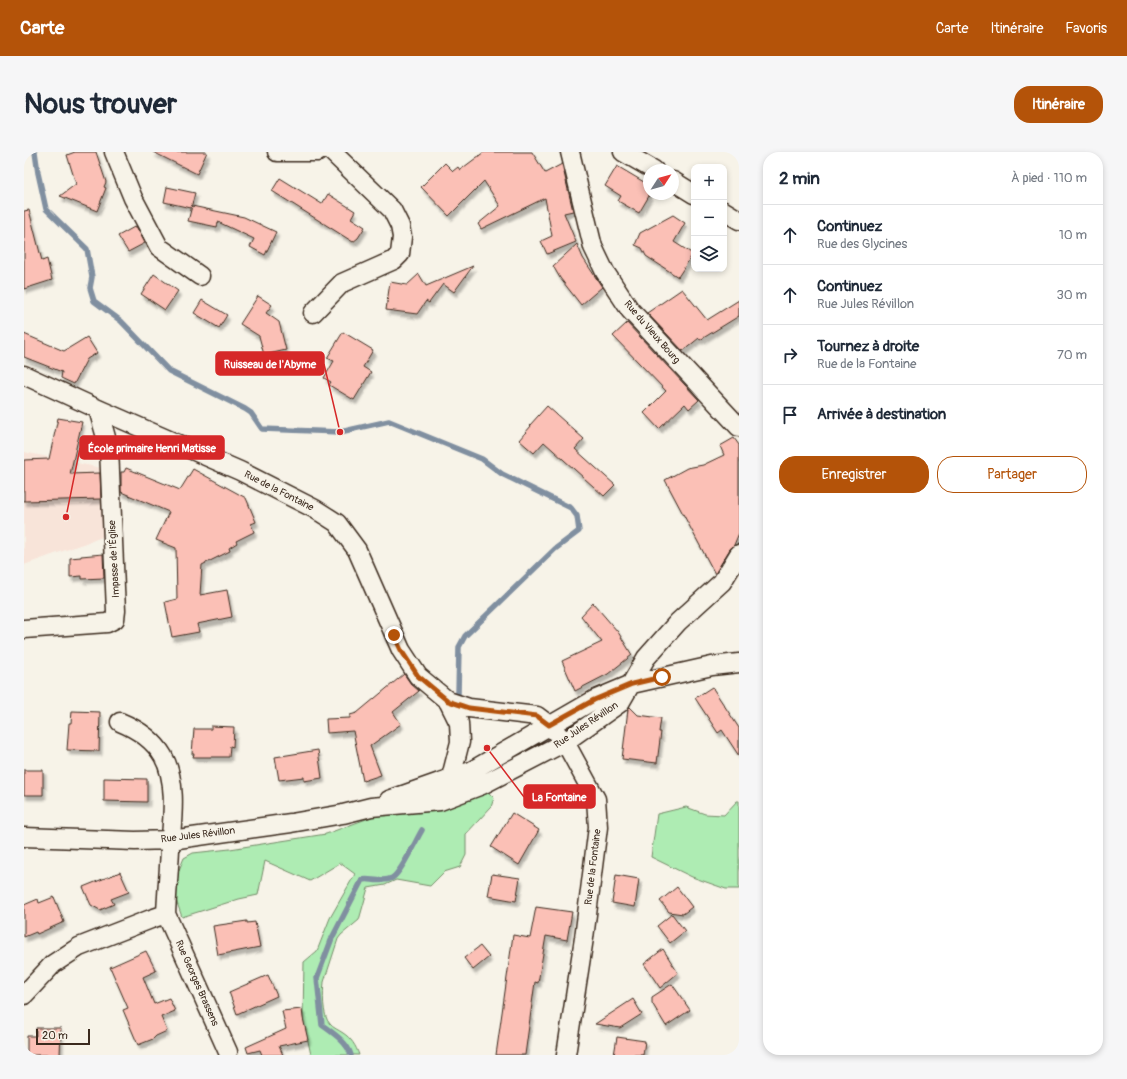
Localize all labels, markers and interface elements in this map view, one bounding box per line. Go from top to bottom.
text: Carte [20,16,64,40]
text: Carte [936,20,968,37]
text: Itinéraire [990,20,1043,37]
text: Favoris [1065,20,1107,37]
button: Itinéraire [1014,86,1103,123]
text: Nous trouver [24,87,177,122]
north arrow [643,164,679,200]
map controls [691,164,727,272]
button: + [691,164,727,200]
text: 2 min [779,168,820,189]
text: À pied · 110 m [1011,170,1087,186]
button: − [691,200,727,236]
text: Continuez [817,217,882,236]
icon: ahead [779,224,801,246]
text: 10 m [1059,227,1087,243]
button: layers [691,236,727,272]
text: Rue des Glycines [817,236,907,252]
text: Continuez [817,277,882,296]
icon: ahead [779,284,801,306]
text: 30 m [1057,287,1087,303]
text: Rue Jules Révillon [817,296,914,312]
street label: Rue du Vieux Bourg [621,298,683,366]
text: Tournez à droite [817,337,919,356]
icon: right [779,344,801,366]
text: 70 m [1057,347,1087,363]
callout: Ruisseau de l'Abyme [216,352,324,375]
text: Rue de la Fontaine [817,356,916,372]
text: Ruisseau de l'Abyme [224,358,317,371]
icon: arrive [779,404,801,426]
text: Arrivée à destination [817,405,946,424]
callout: École primaire Henri Matisse [80,436,224,459]
text: École primaire Henri Matisse [88,441,216,455]
button: Enregistrer [779,456,929,493]
button: Partager [937,456,1087,493]
street label: Rue de la Fontaine [242,468,316,514]
street label: Impasse de l'Église [105,520,122,598]
route end [385,626,403,644]
route start [653,668,671,686]
street label: Rue Jules Révillon [552,699,621,751]
callout: La Fontaine [524,785,595,808]
text: La Fontaine [532,791,587,804]
street label: Rue Jules Révillon [160,824,236,846]
street label: Rue de la Fontaine [582,828,604,906]
street label: Rue Georges Brassens [173,938,222,1028]
scale bar [36,1027,90,1046]
text: 20 m [42,1029,68,1042]

